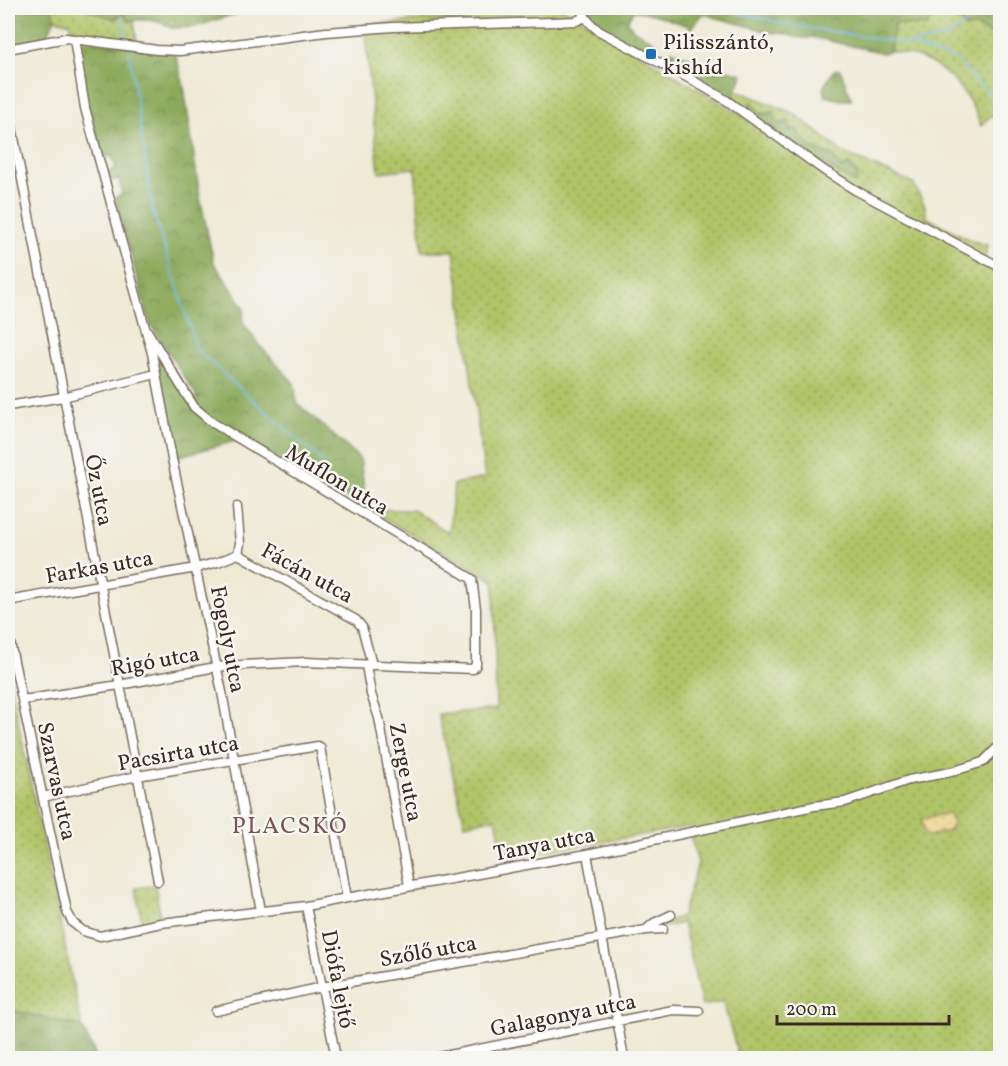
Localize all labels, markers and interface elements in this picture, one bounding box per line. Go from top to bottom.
place label: Pilisszántó, kishíd [663,28,774,84]
marker: Pilisszántó, kishíd [644,47,658,61]
street label: Muflon utca [279,438,394,524]
street label: Őz utca [75,452,120,529]
street label: Fácán utca [255,536,359,612]
street label: Farkas utca [43,544,156,593]
street label: Fogoly utca [201,583,252,696]
street label: Rigó utca [109,639,202,686]
street label: Szarvas utca [28,719,83,844]
street label: Zerge utca [380,720,429,825]
street label: Pacsirta utca [115,729,242,780]
district label: PLACSKÓ [232,810,348,844]
street label: Tanya utca [491,820,598,870]
street label: Diófa lejtő [312,928,361,1031]
street label: Szőlő utca [377,929,479,976]
street label: Galagonya utca [488,987,639,1046]
scale bar [777,988,950,1026]
text: 200 m [786,998,837,1023]

